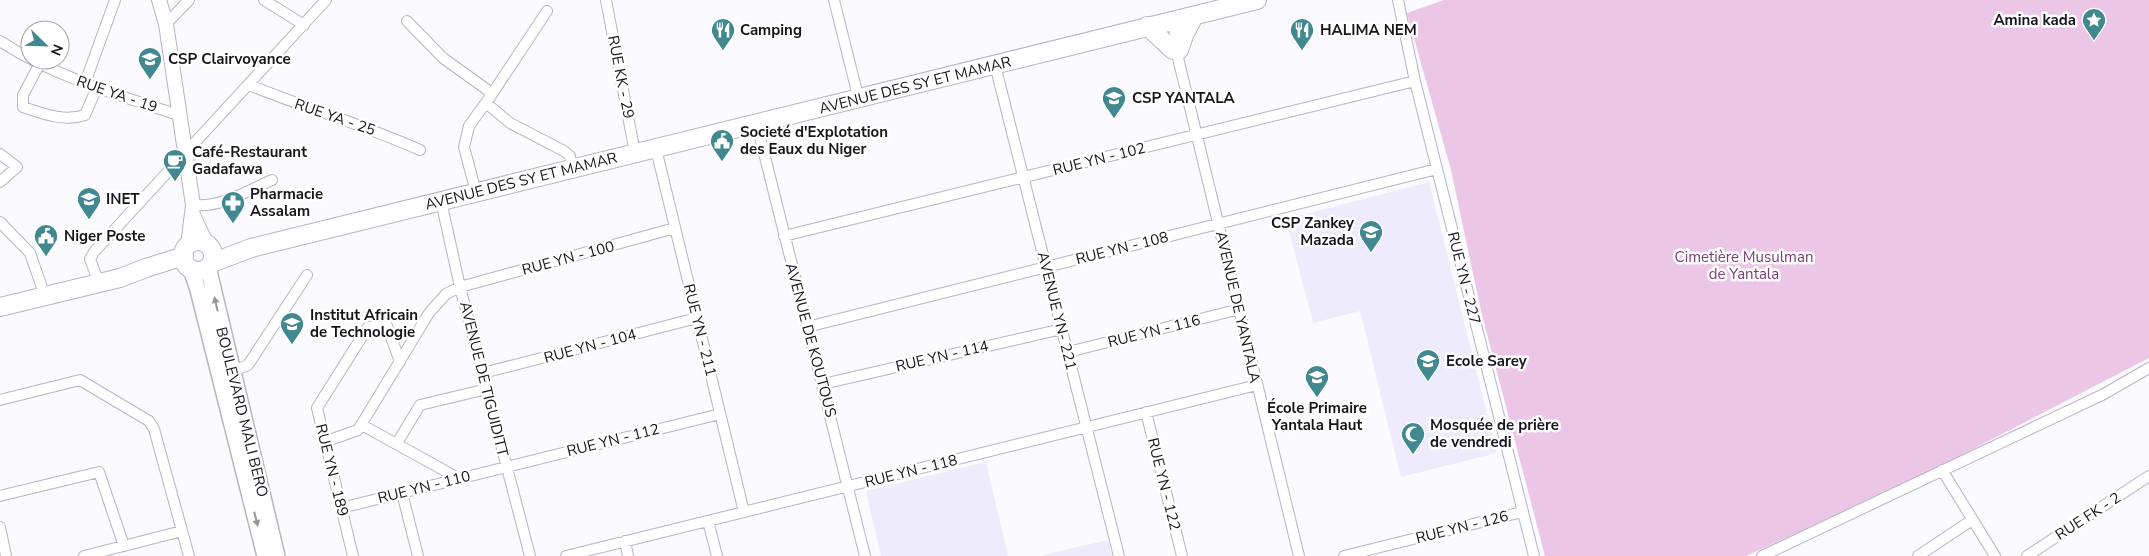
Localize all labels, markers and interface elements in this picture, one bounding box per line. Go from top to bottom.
place icon: Amina kada [2081,7,2107,41]
place label: Amina kada [1993,10,2076,30]
restaurant icon: Camping [710,17,736,51]
restaurant icon: HALIMA NEM [1289,17,1315,51]
north arrow [20,20,70,70]
place label: Camping [740,20,802,40]
place label: HALIMA NEM [1320,20,1417,40]
street label: RUE KK - 29 [603,34,639,120]
text: N [46,41,67,58]
school or university icon: CSP Clairvoyance [137,46,163,80]
place label: CSP Clairvoyance [168,49,291,69]
street label: AVENUE DES SY ET MAMAR [817,51,1013,119]
street label: RUE YA - 19 [74,71,160,117]
school or university icon: CSP YANTALA [1101,85,1127,119]
place label: CSP YANTALA [1132,88,1235,108]
street label: RUE YA - 25 [292,94,378,140]
place label: Societé d'Explotation des Eaux du Niger [740,122,888,159]
public building icon: Societé d'Explotation des Eaux du Niger [709,128,735,162]
street label: RUE YN - 102 [1051,138,1147,180]
place label: Café-Restaurant Gadafawa [192,142,307,179]
street label: AVENUE DES SY ET MAMAR [423,147,619,215]
cafe icon: Café-Restaurant Gadafawa [162,148,188,182]
place label: Pharmacie Assalam [250,184,323,221]
school or university icon: INET [76,186,102,220]
place label: INET [106,189,140,209]
pharmacy icon: Pharmacie Assalam [220,190,246,224]
place label: CSP Zankey Mazada [1271,213,1354,250]
school or university icon: CSP Zankey Mazada [1358,219,1384,253]
public building icon: Niger Poste [33,223,59,257]
place label: Niger Poste [64,226,145,246]
street label: RUE YN - 108 [1074,227,1170,269]
street label: AVENUE DE YANTALA [1211,229,1265,385]
street label: RUE YN - 227 [1443,230,1485,326]
street label: RUE YN - 100 [520,236,616,280]
park label: Cimetière Musulman de Yantala [1675,247,1813,284]
street label: AVENUE YN- 221 [1033,250,1081,372]
street label: AVENUE DE KOUTOUS [781,261,841,419]
street label: RUE YN - 211 [679,282,721,378]
one-way arrow [212,297,220,312]
street label: AVENUE DE TIGUIDITT [455,299,513,459]
place label: Institut Africain de Technologie [310,305,418,342]
street label: RUE YN - 116 [1106,310,1202,352]
school or university icon: Institut Africain de Technologie [279,311,305,345]
street label: RUE YN - 104 [542,324,638,368]
street label: BOULEVARD MALI BERO [211,325,273,499]
street label: RUE YN - 114 [894,336,990,376]
school or university icon: Ecole Sarey [1415,348,1441,382]
place label: Ecole Sarey [1446,351,1527,371]
school or university icon: École Primaire Yantala Haut [1304,364,1330,398]
place label: École Primaire Yantala Haut [1267,398,1367,435]
place label: Mosquée de prière de vendredi [1430,415,1559,452]
street label: RUE YN - 112 [565,419,661,461]
mosque icon: Mosquée de prière de vendredi [1400,421,1426,455]
street label: RUE YN - 189 [311,422,353,518]
street label: RUE YN - 122 [1143,436,1185,532]
street label: RUE YN - 118 [863,450,959,492]
street label: RUE YN - 110 [376,466,472,508]
street label: RUE FK - 2 [2051,487,2125,545]
street label: RUE YN - 126 [1414,506,1510,548]
one-way arrow [252,512,260,527]

